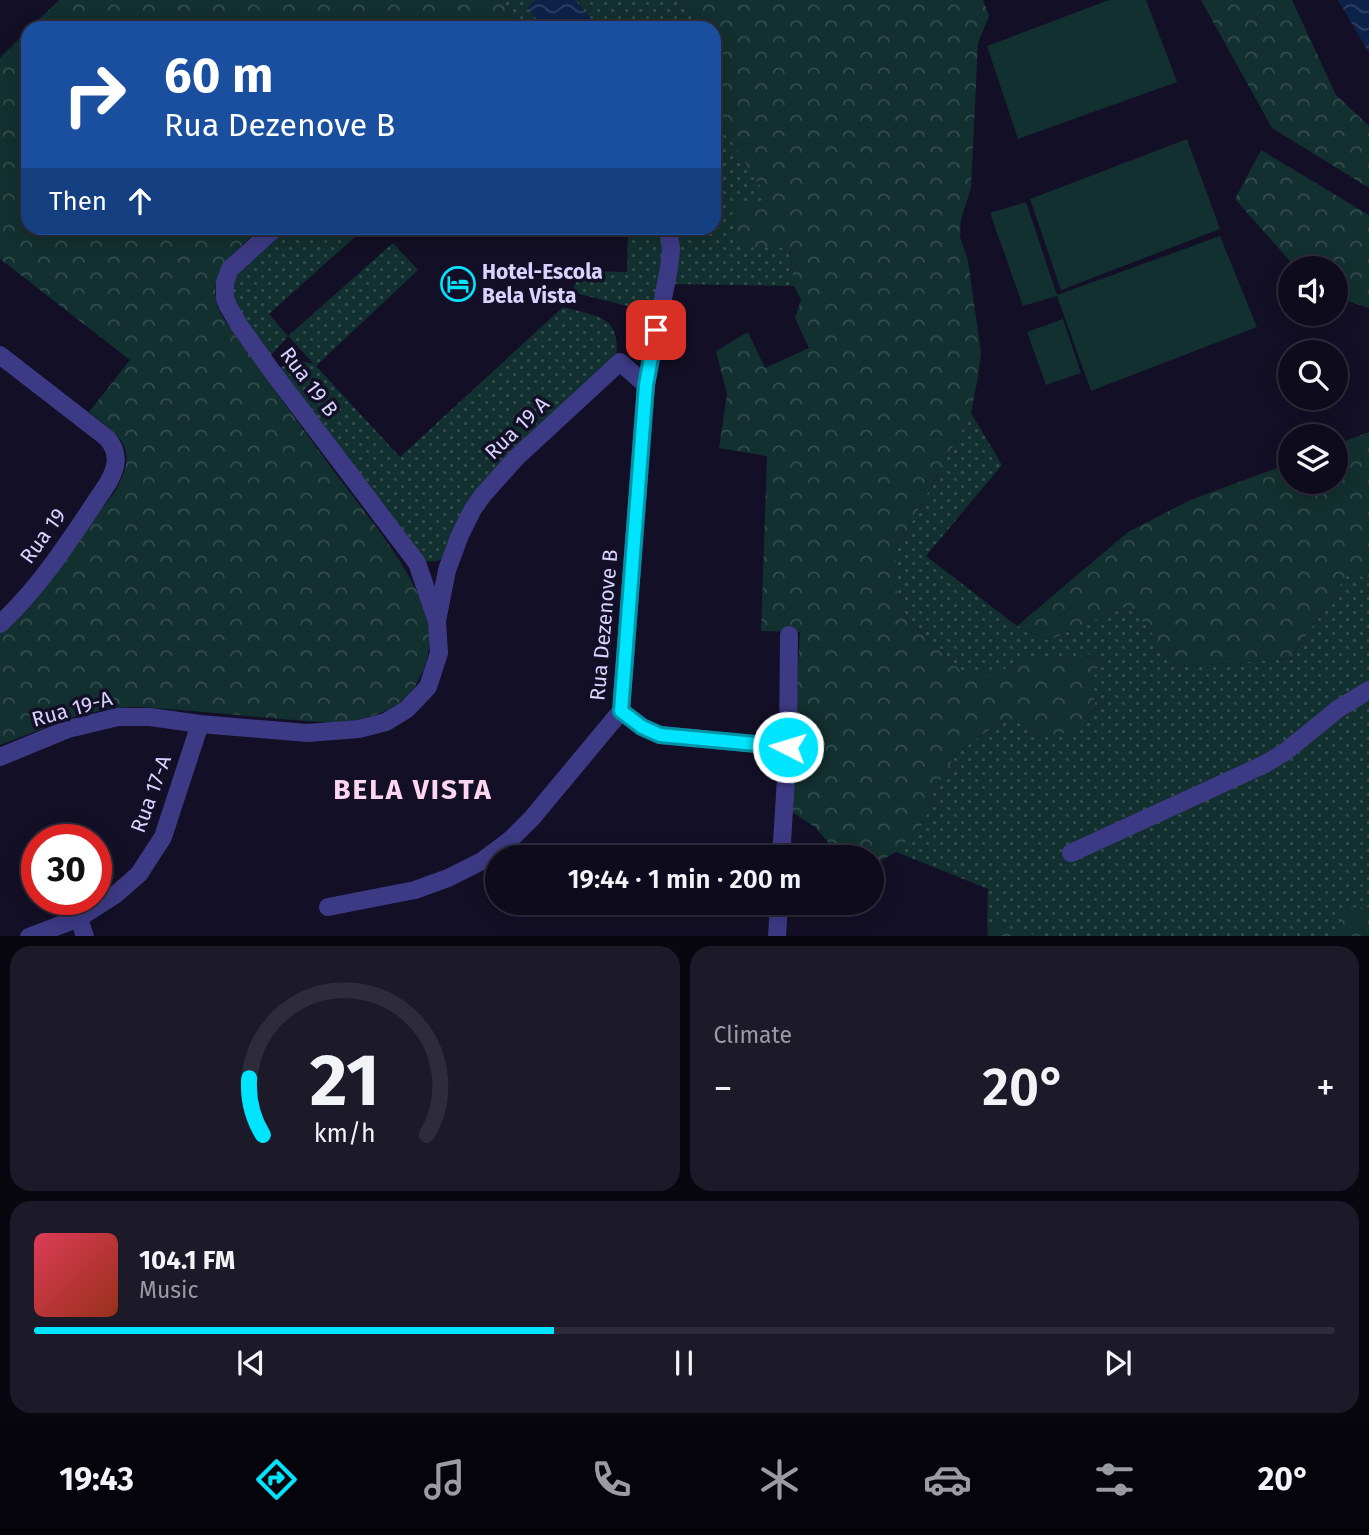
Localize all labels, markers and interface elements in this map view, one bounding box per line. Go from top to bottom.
text: 60 m [164,46,273,105]
icon: right [49,49,140,140]
text: Rua Dezenove B [164,106,395,144]
icon: ahead [121,182,159,220]
text: Then [49,186,107,217]
map controls [1278,256,1348,494]
button: sound [1278,256,1348,326]
place label: Hotel-Escola Bela Vista [482,259,603,309]
hotel icon: Hotel-Escola Bela Vista [439,265,477,303]
pin [626,300,686,360]
icon: arrive [637,311,675,349]
button: search [1278,340,1348,410]
street label: Rua 19 B [274,342,344,422]
street label: Rua 19 A [479,391,555,465]
button: layers [1278,424,1348,494]
street label: Rua 19 [14,503,72,569]
street label: Rua Dezenove B [584,548,624,702]
street label: Rua 19-A [29,685,115,733]
position arrow [751,710,825,784]
street label: Rua 17-A [125,752,177,836]
district label: BELA VISTA [333,773,493,806]
speed limit sign: 30 [21,824,112,915]
text: 19:44 · 1 min · 200 m [568,864,801,895]
text: Climate [714,1021,792,1049]
text: 21 [310,1037,380,1124]
text: 20° [982,1056,1066,1119]
text: − [714,1065,733,1111]
text: + [1316,1065,1335,1111]
text: km/h [314,1118,376,1148]
text: 104.1 FM [139,1245,235,1276]
text: Music [139,1276,199,1304]
icon: previous [232,1344,270,1382]
icon: pause [665,1344,703,1382]
icon: next [1099,1344,1137,1382]
icon: directions [252,1455,301,1504]
icon: music [420,1455,469,1504]
icon: phone [587,1455,636,1504]
icon: climate [755,1455,804,1504]
icon: car [923,1455,972,1504]
icon: filters [1090,1455,1139,1504]
text: 19:43 [59,1460,134,1498]
text: 20° [1258,1460,1310,1498]

